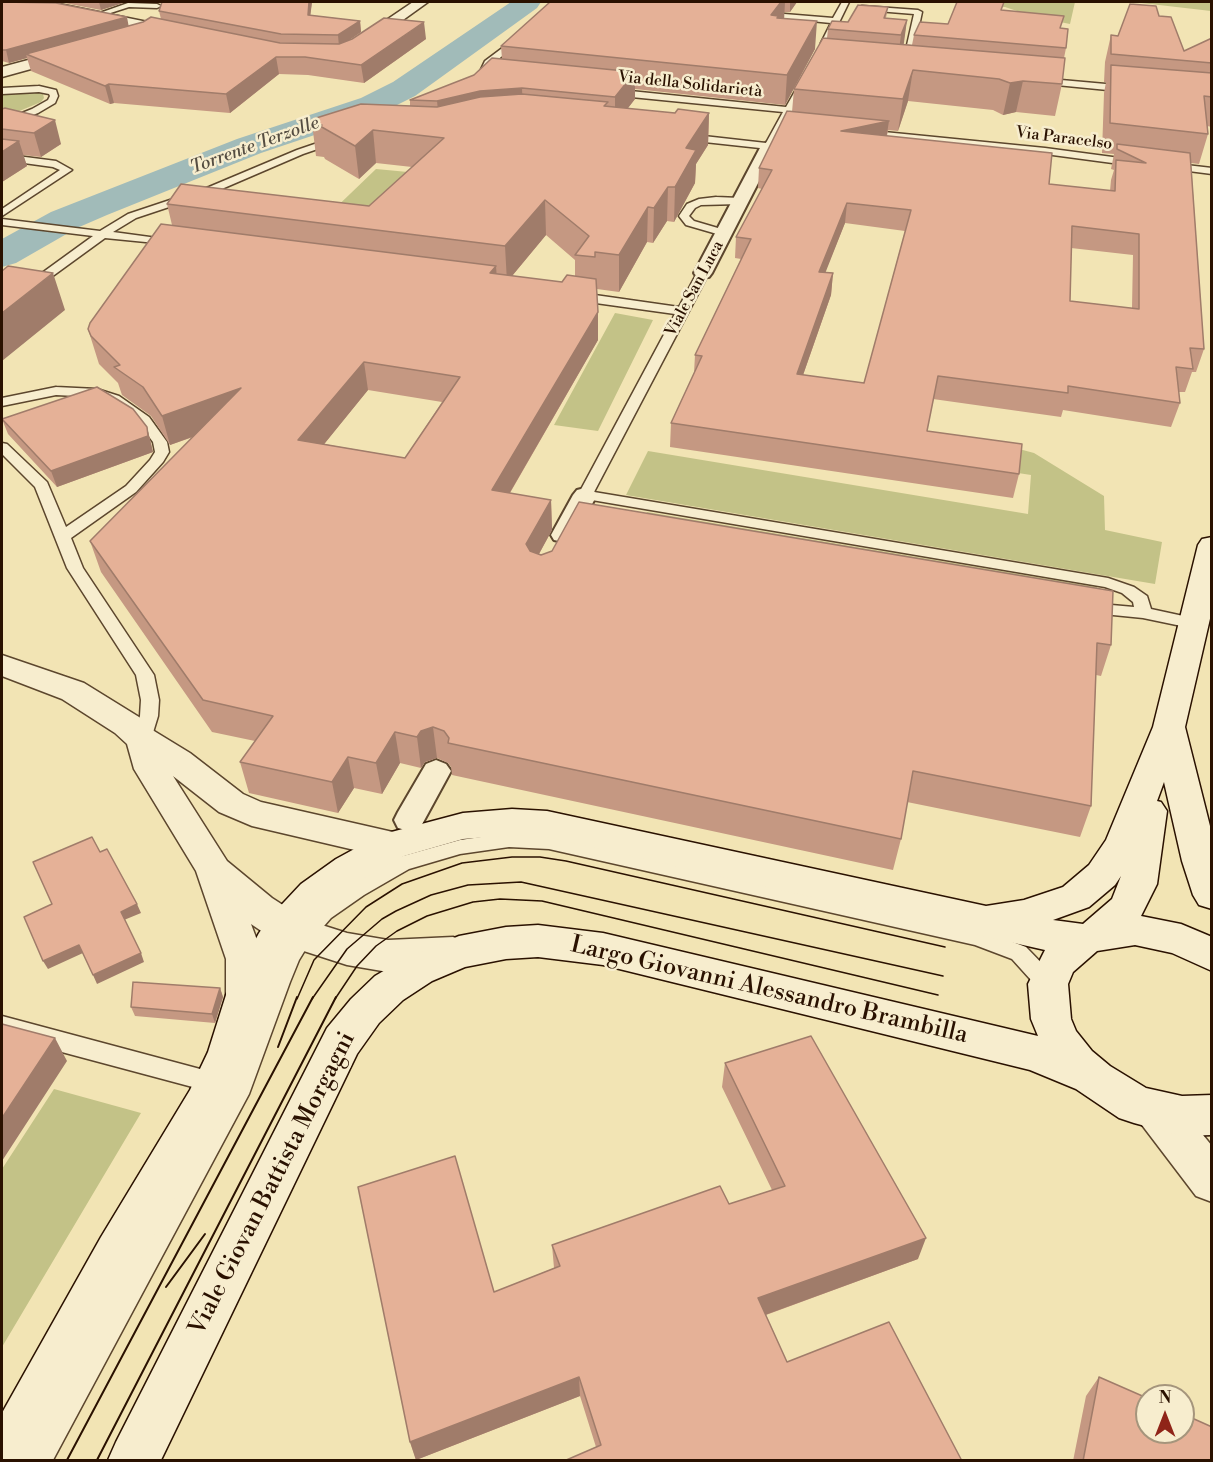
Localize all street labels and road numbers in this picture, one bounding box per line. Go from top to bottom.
street label: Via della Solidarietà [617,68,763,102]
street label: Via Paracelso [1015,124,1113,154]
street label: Viale San Luca [662,238,728,340]
street label: Largo Giovanni Alessandro Brambilla [568,931,970,1051]
street label: Viale Giovan Battista Morgagni [184,1028,362,1340]

